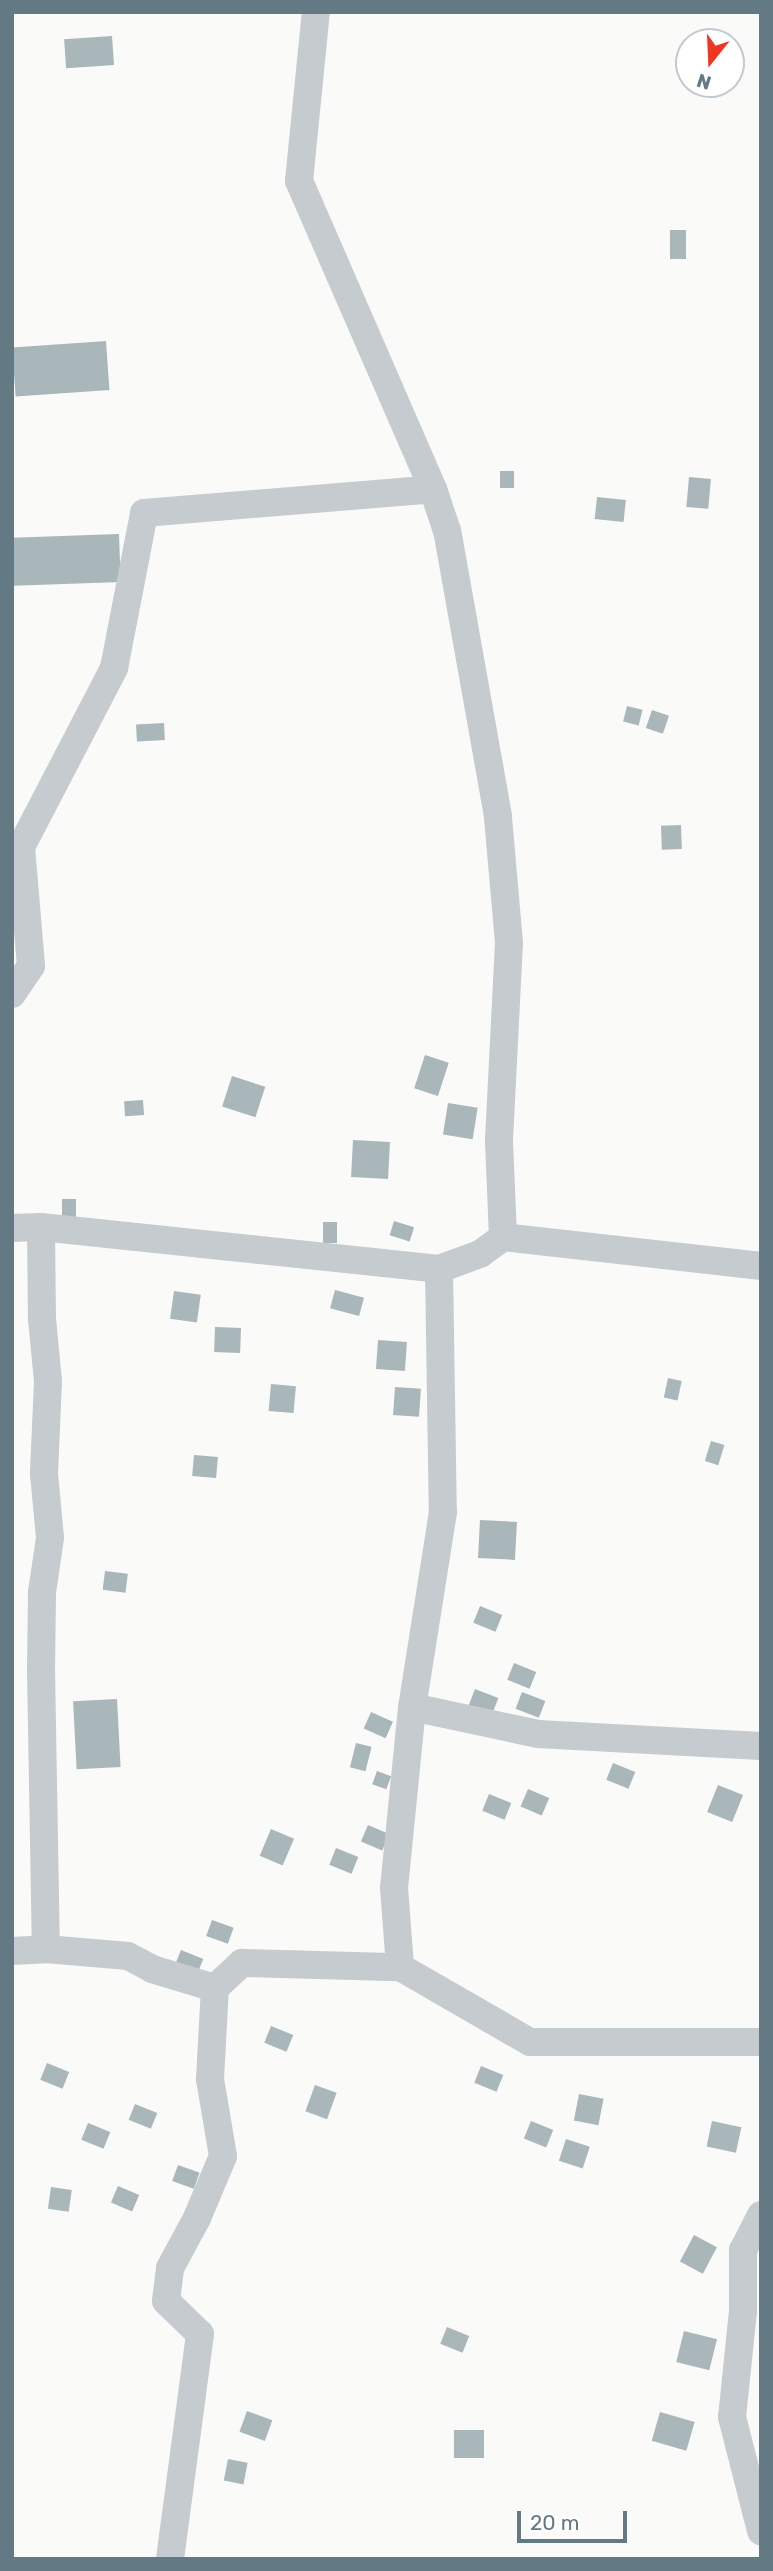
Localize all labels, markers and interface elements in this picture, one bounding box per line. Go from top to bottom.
north arrow [675,28,745,98]
text: N [694,68,714,95]
scale bar [521,2498,631,2542]
text: 20 m [530,2510,579,2535]

